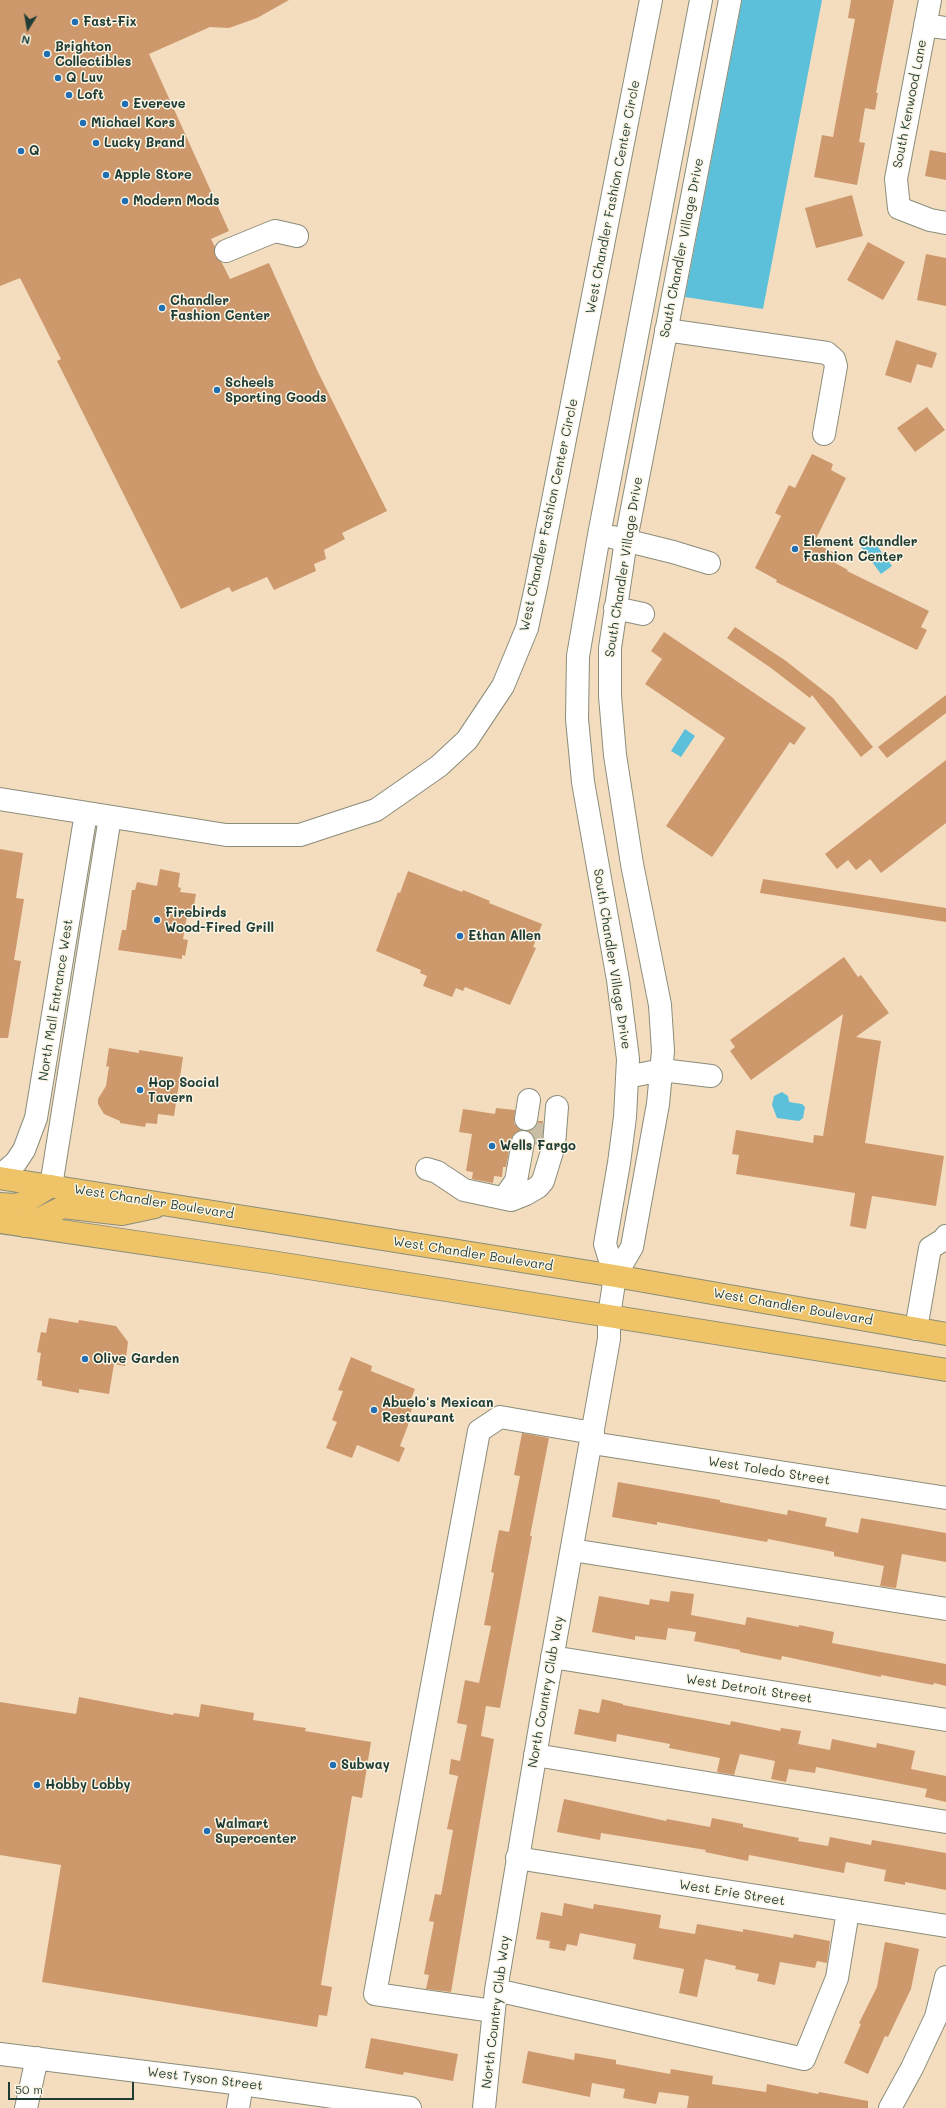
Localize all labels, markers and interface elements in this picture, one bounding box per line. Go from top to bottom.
north arrow [8,8,48,48]
place label: Fast-Fix [83,14,137,30]
marker: Fast-Fix [70,17,80,27]
text: N [20,32,31,48]
street label: South Kenwood Lane [890,38,930,170]
place label: Brighton Collectibles [55,39,131,70]
marker: Brighton Collectibles [42,49,52,59]
place label: Q Luv [66,70,103,86]
marker: Q Luv [53,73,63,83]
street label: West Chandler Fashion Center Circle [583,79,643,315]
place label: Loft [77,87,104,103]
marker: Loft [64,90,74,100]
place label: Evereve [133,96,185,112]
marker: Evereve [120,99,130,109]
place label: Michael Kors [91,115,175,131]
marker: Michael Kors [78,118,88,128]
place label: Lucky Brand [104,135,185,151]
marker: Lucky Brand [91,138,101,148]
place label: Q [29,143,39,159]
marker: Q [16,146,26,156]
street label: South Chandler Village Drive [657,157,707,339]
place label: Apple Store [114,167,192,183]
marker: Apple Store [101,170,111,180]
place label: Modern Mods [133,193,219,209]
marker: Modern Mods [120,196,130,206]
place label: Chandler Fashion Center [170,293,270,324]
marker: Chandler Fashion Center [157,303,167,313]
place label: Scheels Sporting Goods [225,375,327,406]
marker: Scheels Sporting Goods [212,385,222,395]
street label: West Chandler Fashion Center Circle [517,397,581,633]
street label: South Chandler Village Drive [602,476,646,658]
place label: Element Chandler Fashion Center [803,534,917,565]
marker: Element Chandler Fashion Center [790,544,800,554]
street label: South Chandler Village Drive [590,868,634,1050]
place label: Firebirds Wood-Fired Grill [165,905,274,936]
marker: Firebirds Wood-Fired Grill [152,915,162,925]
street label: North Mall Entrance West [35,918,77,1082]
place label: Ethan Allen [468,928,541,944]
marker: Ethan Allen [455,931,465,941]
place label: Hop Social Tavern [148,1075,219,1106]
marker: Hop Social Tavern [135,1085,145,1095]
place label: Wells Fargo [500,1138,576,1154]
marker: Wells Fargo [487,1141,497,1151]
street label: West Chandler Boulevard [73,1182,235,1222]
street label: West Chandler Boulevard [392,1234,554,1274]
street label: West Chandler Boulevard [712,1285,874,1329]
place label: Olive Garden [93,1351,179,1367]
marker: Olive Garden [80,1354,90,1364]
place label: Abuelo's Mexican Restaurant [382,1395,493,1426]
marker: Abuelo's Mexican Restaurant [369,1405,379,1415]
street label: West Toledo Street [707,1454,831,1488]
street label: North Country Club Way [525,1615,567,1769]
street label: West Detroit Street [685,1671,813,1707]
place label: Subway [341,1757,390,1773]
marker: Subway [328,1760,338,1770]
place label: Hobby Lobby [45,1777,131,1793]
marker: Hobby Lobby [32,1780,42,1790]
place label: Walmart Supercenter [215,1816,297,1847]
marker: Walmart Supercenter [202,1826,212,1836]
street label: West Erie Street [678,1877,786,1909]
street label: North Country Club Way [479,1935,513,2089]
street label: West Tyson Street [146,2064,264,2094]
scale bar [10,2074,136,2100]
text: 50 m [15,2081,43,2097]

